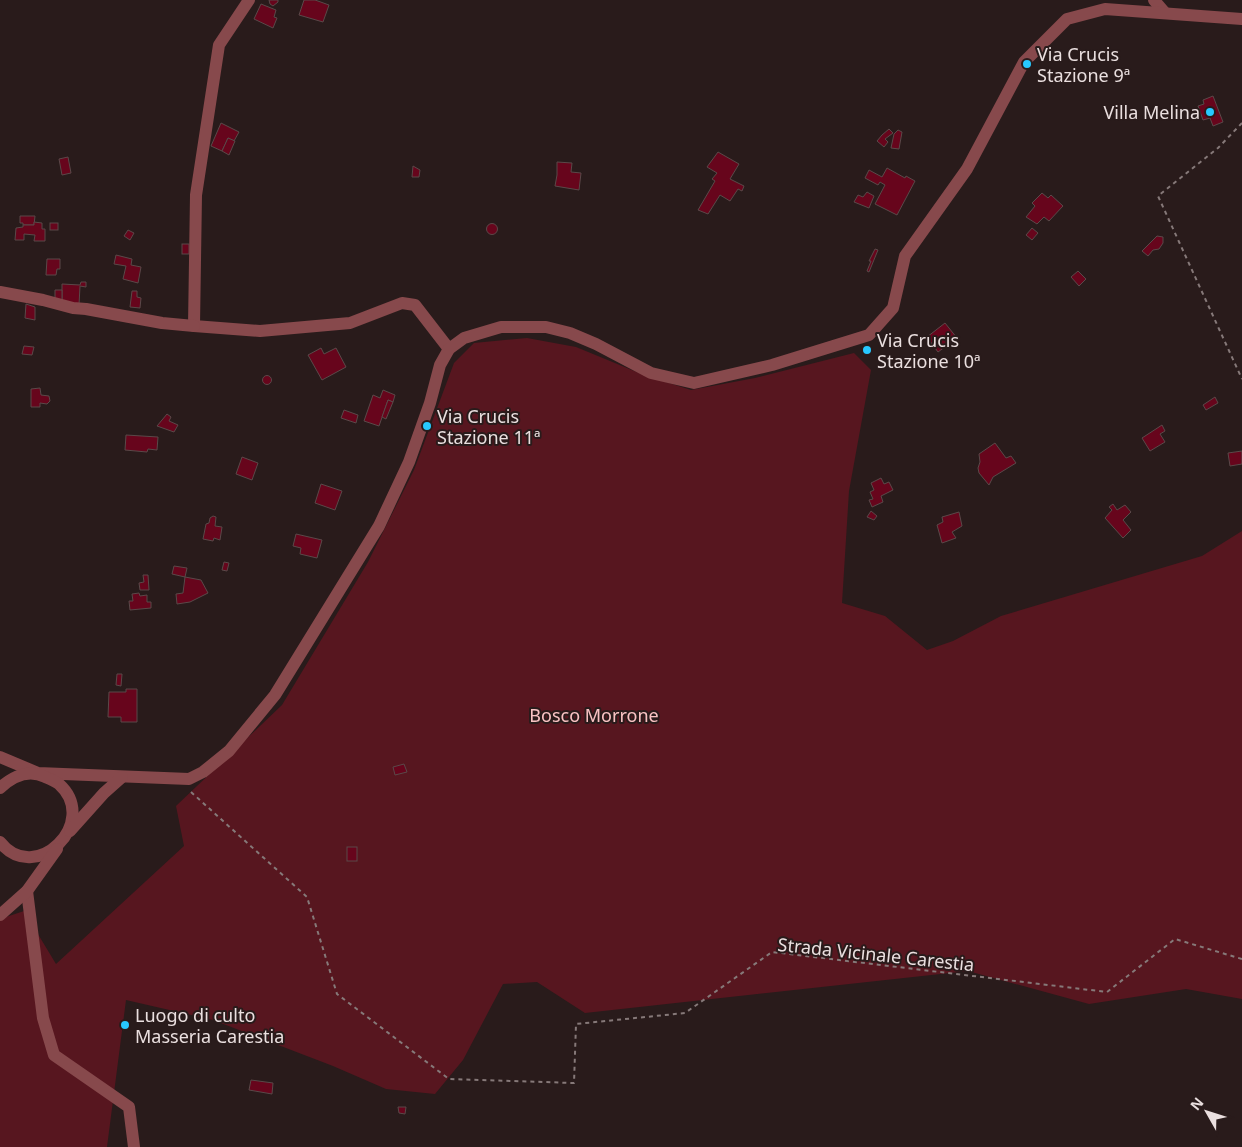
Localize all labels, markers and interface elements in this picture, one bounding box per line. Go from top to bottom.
place label: Via Crucis Stazione 9ª [1037,42,1130,87]
marker: Via Crucis Stazione 9ª [1021,58,1033,70]
place label: Villa Melina [1104,100,1200,124]
marker: Villa Melina [1204,106,1216,118]
place label: Via Crucis Stazione 10ª [877,328,980,373]
marker: Via Crucis Stazione 10ª [861,344,873,356]
place label: Via Crucis Stazione 11ª [437,404,540,449]
marker: Via Crucis Stazione 11ª [421,420,433,432]
park label: Bosco Morrone [529,703,659,727]
street label: Strada Vicinale Carestia [777,932,975,976]
place label: Luogo di culto Masseria Carestia [135,1003,284,1048]
marker: Luogo di culto Masseria Carestia [119,1019,131,1031]
north arrow [1182,1087,1232,1137]
text: N [1186,1093,1207,1114]

